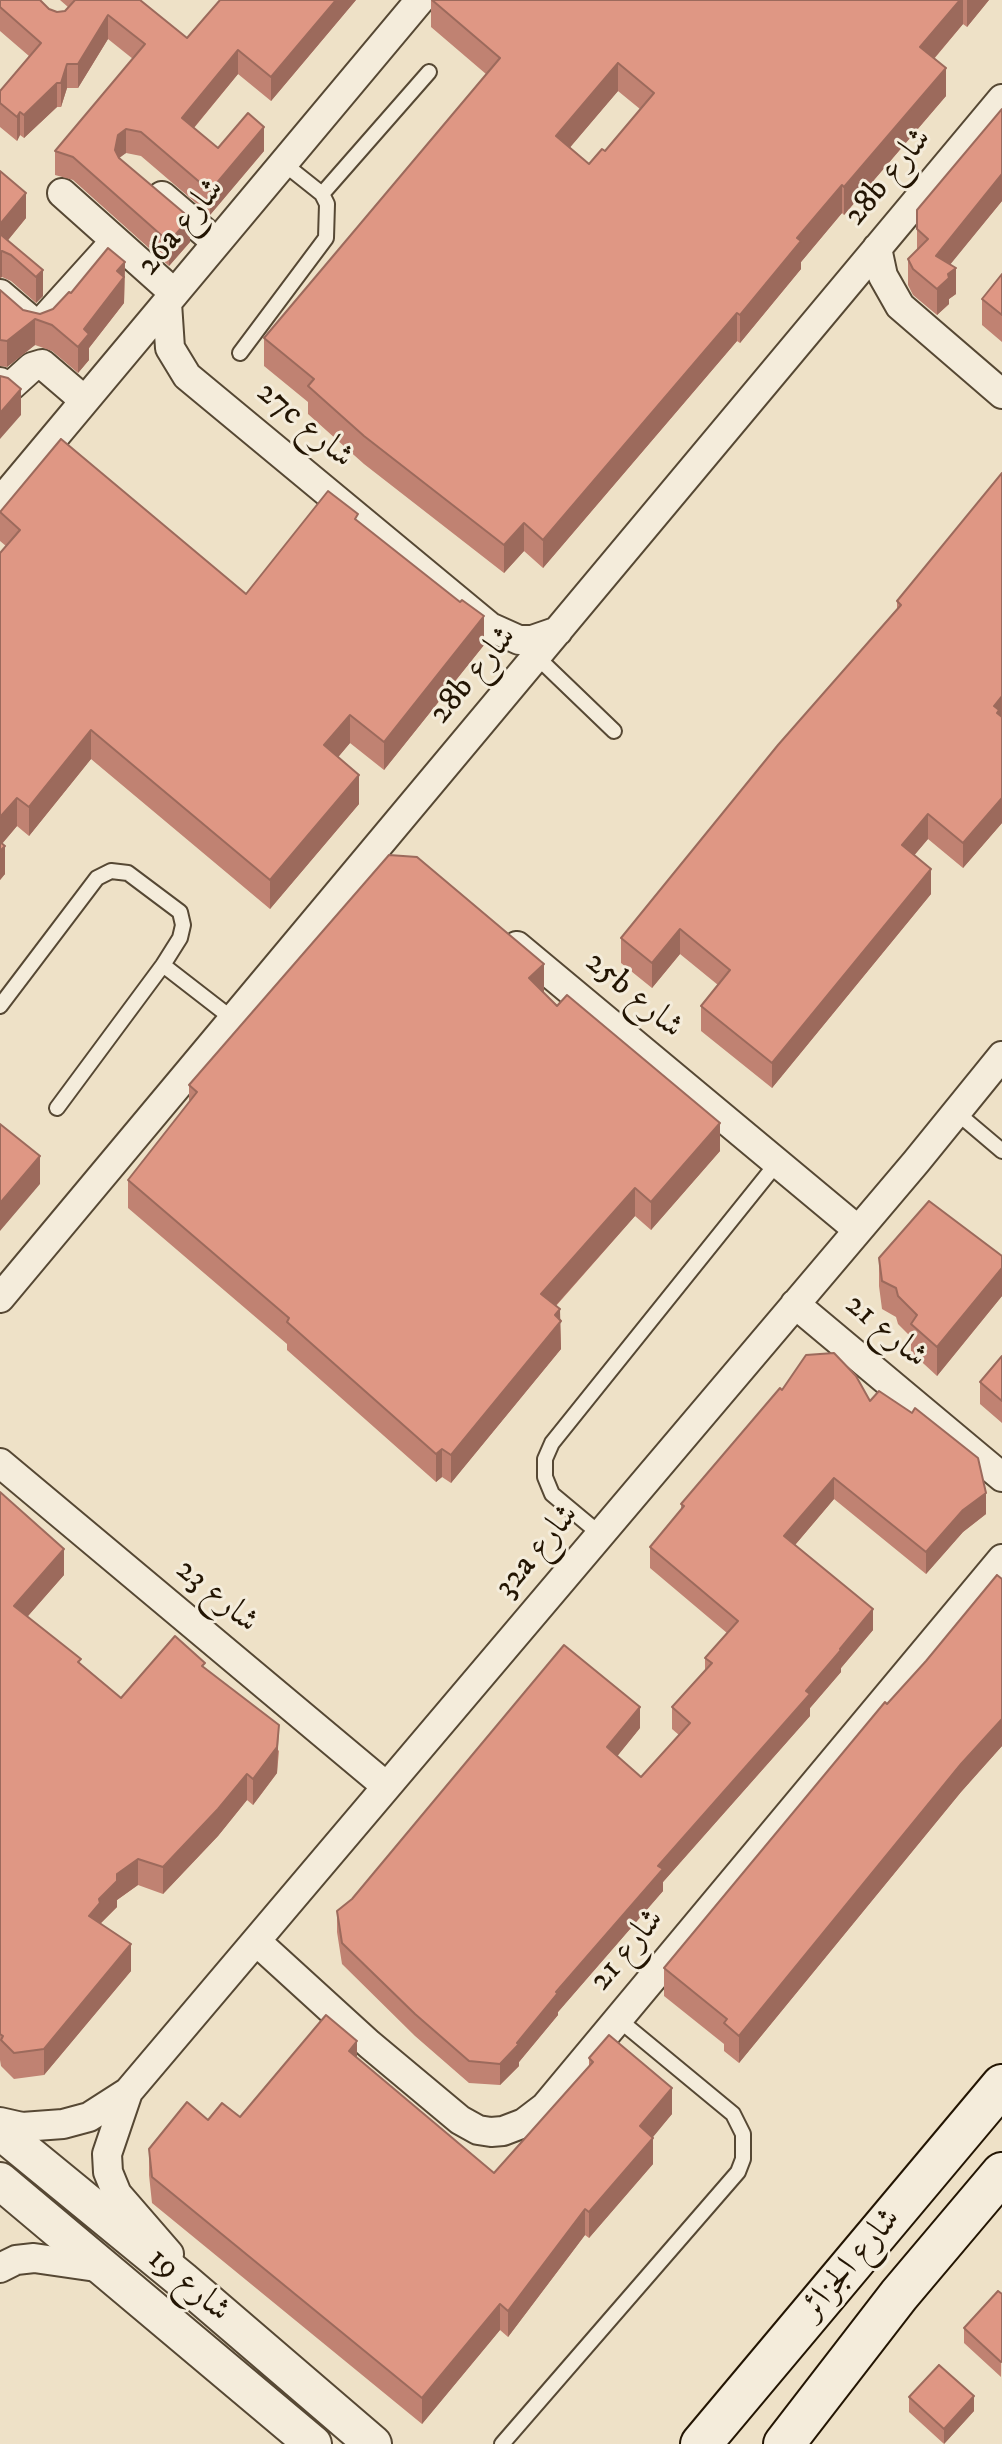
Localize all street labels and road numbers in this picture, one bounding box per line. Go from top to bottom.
street label: 28b شارع [836,120,942,236]
street label: 26a شارع [129,171,235,285]
street label: 27c شارع [247,373,361,479]
street label: 28b شارع [421,618,527,734]
street label: 25b شارع [576,943,690,1049]
street label: شارع 21 [835,1286,935,1378]
street label: 32a شارع [487,1497,589,1607]
street label: شارع 23 [166,1551,266,1643]
street label: شارع 21 [582,1901,674,2001]
street label: شارع الجزائر [793,2200,911,2330]
street label: شارع 19 [138,2240,238,2332]

